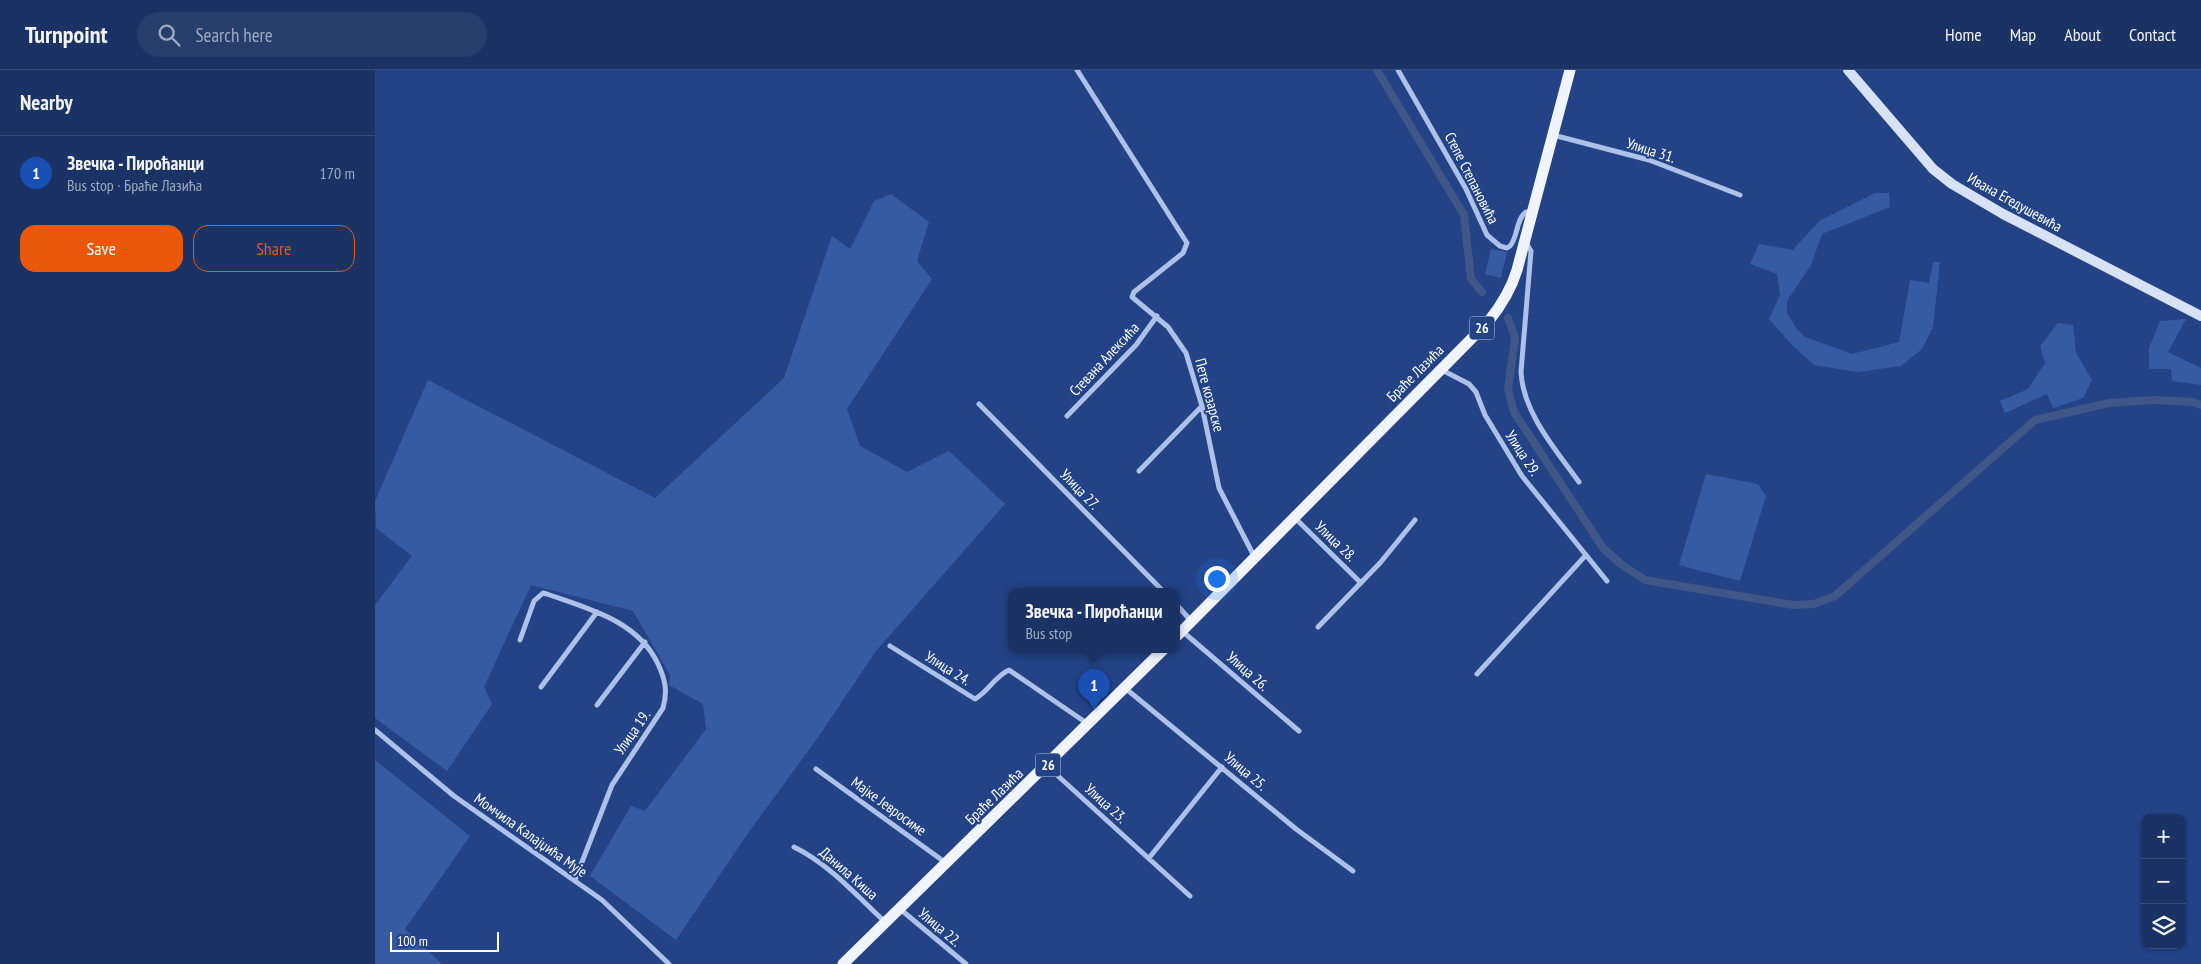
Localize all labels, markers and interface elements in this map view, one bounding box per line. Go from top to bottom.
search box [137,12,487,57]
text: Turnpoint [25,19,107,50]
icon: search [155,21,183,49]
text: Search here [195,23,273,47]
text: Home [1945,23,1982,46]
text: Map [2010,23,2036,46]
text: About [2064,23,2101,46]
text: Contact [2129,23,2176,46]
text: Nearby [20,89,73,116]
street label: Степе Степановића [1441,129,1503,227]
street label: Улица 31. [1624,133,1678,167]
text: Звечка - Пироћанци [67,151,204,175]
text: 1 [32,163,40,183]
text: 170 m [320,163,355,183]
street label: Ивана Егедушевића [1964,168,2066,236]
text: Bus stop · Браће Лазића [67,175,202,195]
button: Save [20,225,183,272]
button: Share [193,225,355,272]
road number: 26 [1469,317,1495,340]
street label: Стевана Алексића [1065,318,1143,400]
street label: Браће Лазића [1382,340,1448,406]
street label: Пете козарске [1191,356,1229,434]
street label: Улица 29. [1501,427,1545,480]
street label: Улица 27. [1056,465,1104,513]
street label: Улица 28. [1311,517,1361,566]
your location [1204,566,1230,592]
popup [1008,588,1180,653]
text: Звечка - Пироћанци [1025,599,1163,623]
text: Bus stop [1025,623,1072,643]
street label: Улица 24. [922,647,975,690]
street label: Улица 26. [1223,647,1273,695]
pin: 1 [1078,669,1110,710]
street label: Улица 19. [610,706,654,758]
street label: Улица 25. [1221,748,1272,795]
road number: 26 [1035,754,1061,776]
street label: Браће Лазића [961,764,1027,828]
street label: Мајке Јевросиме [848,772,930,840]
street label: Улица 23. [1081,779,1131,827]
street label: Момчила Калајџића Мује [471,789,591,881]
map controls [2141,814,2186,949]
button: + [2141,814,2186,859]
street label: Данила Киша [816,842,882,904]
button: − [2141,859,2186,904]
street label: Улица 22. [915,904,966,951]
button: layers [2141,904,2186,949]
scale bar [390,929,499,952]
text: 100 m [397,932,428,950]

